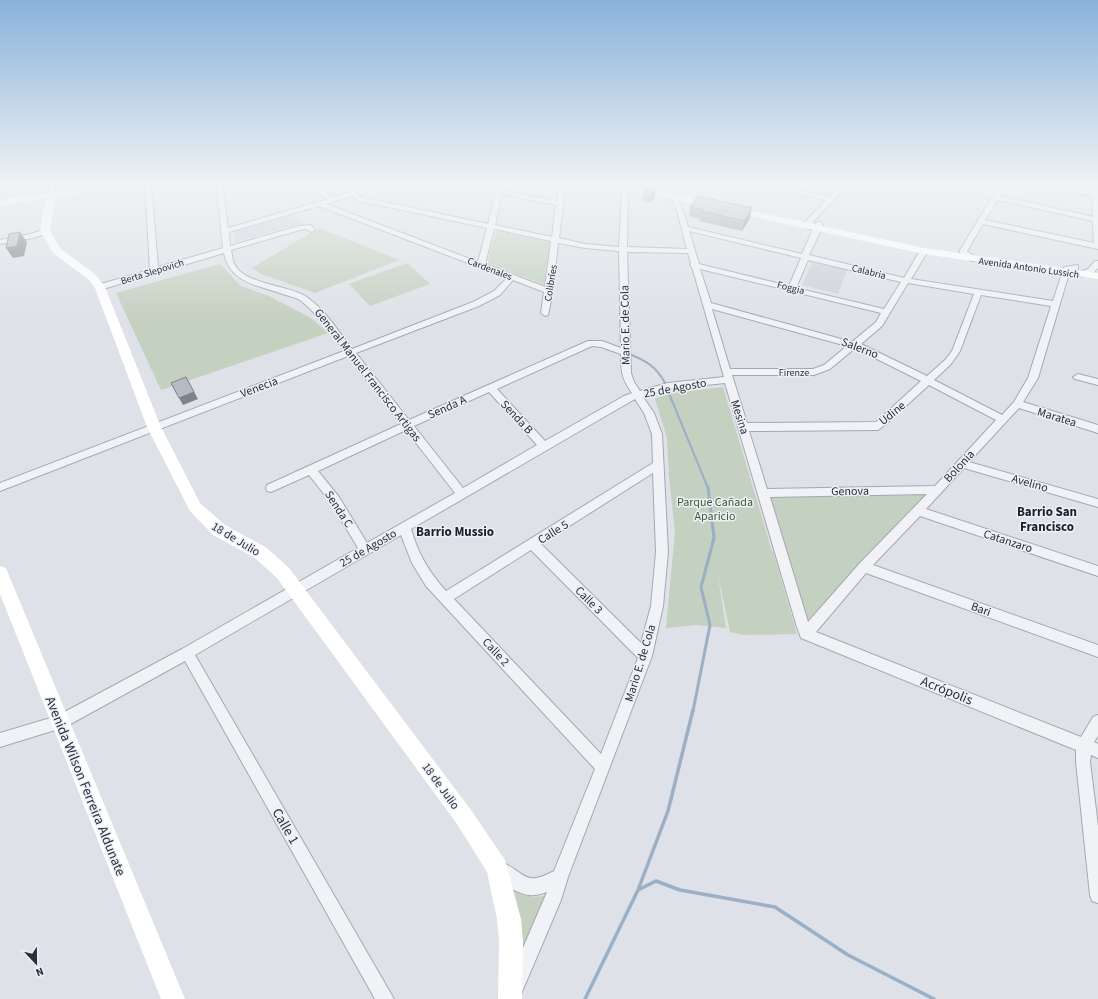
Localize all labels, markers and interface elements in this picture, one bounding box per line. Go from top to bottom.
street label: Cardenales [465,254,514,284]
street label: Avenida Antonio Lussich [978,254,1080,282]
street label: Berta Slepovich [119,256,186,288]
street label: Calabria [850,261,887,283]
street label: Colibríes [541,264,561,302]
street label: Foggia [776,278,806,298]
street label: Mario E. de Cola [616,285,635,365]
street label: General Manuel Francisco Artigas [310,305,425,446]
street label: Salerno [839,334,881,363]
street label: Firenze [779,366,809,380]
street label: Venecia [238,373,280,402]
street label: 25 de Agosto [642,375,708,402]
street label: Senda A [425,391,470,423]
street label: Senda B [496,397,537,438]
street label: Udine [875,397,909,429]
street label: Mesina [726,398,753,437]
street label: Maratea [1035,403,1079,431]
street label: Bolonia [940,446,979,486]
street label: Avelino [1010,470,1050,497]
street label: Genova [831,483,869,500]
street label: Senda C [320,487,357,531]
park label: Parque Cañada Aparicio [677,494,753,525]
district label: Barrio San Francisco [1017,503,1077,536]
street label: Calle 5 [535,516,572,548]
street label: 18 de Julio [208,518,263,561]
district label: Barrio Mussio [416,523,494,541]
street label: 25 de Agosto [337,525,400,572]
street label: Catanzaro [981,526,1035,557]
street label: Calle 3 [571,583,606,618]
street label: Bari [968,598,993,621]
street label: Mario E. de Cola [621,622,660,704]
street label: Calle 2 [478,634,513,670]
street label: Acrópolis [918,671,976,710]
street label: Avenida Wilson Ferreira Aldunate [40,694,130,879]
street label: 18 de Julio [418,759,463,813]
street label: Calle 1 [267,805,304,848]
north arrow [16,943,56,983]
text: N [33,963,46,980]

